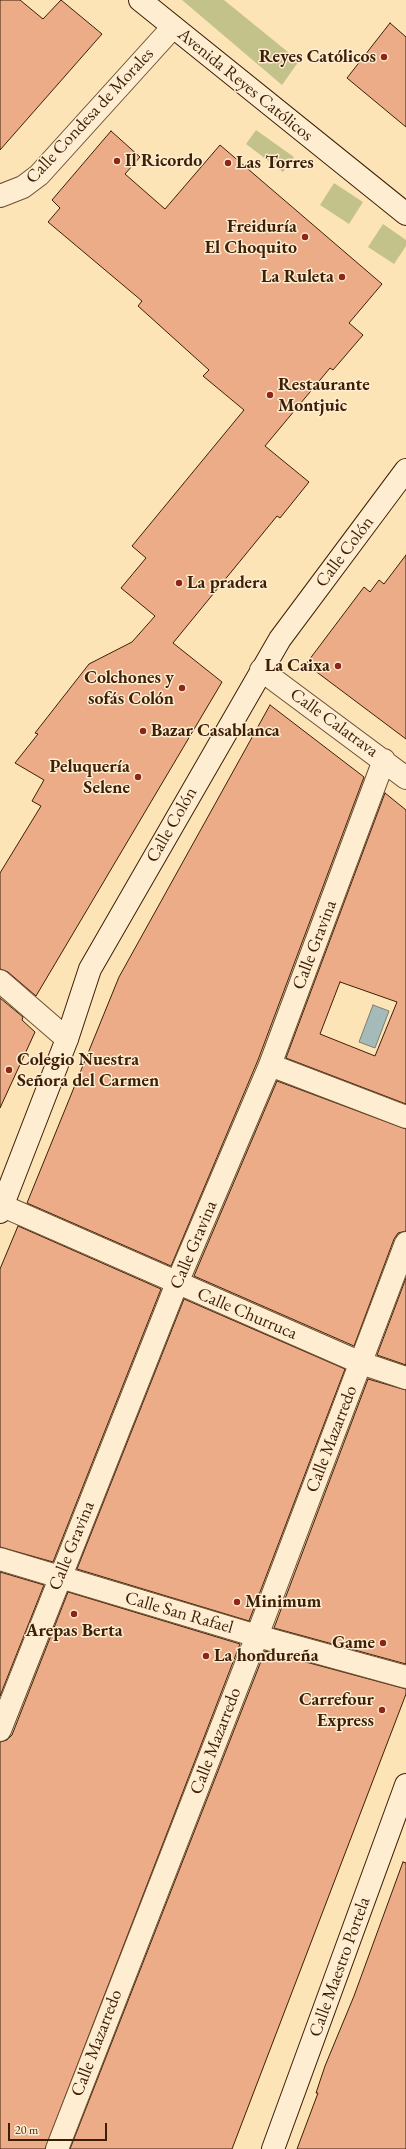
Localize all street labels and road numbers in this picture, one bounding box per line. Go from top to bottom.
street label: Avenida Reyes Católicos [173,24,317,146]
street label: Calle Condesa de Morales [21,44,159,188]
street label: Calle Colón [311,512,379,592]
street label: Calle Calatrava [286,684,382,762]
street label: Calle Colón [142,783,202,867]
street label: Calle Gravina [288,897,342,993]
street label: Calle Gravina [166,1197,222,1293]
street label: Calle Churruca [194,1283,300,1345]
street label: Calle Mazarredo [302,1382,362,1496]
street label: Calle Gravina [44,1498,100,1594]
street label: Calle San Rafael [122,1587,236,1639]
street label: Calle Mazarredo [186,1684,246,1798]
street label: Calle Maestro Portela [305,1894,375,2040]
street label: Calle Mazarredo [67,1986,127,2100]

